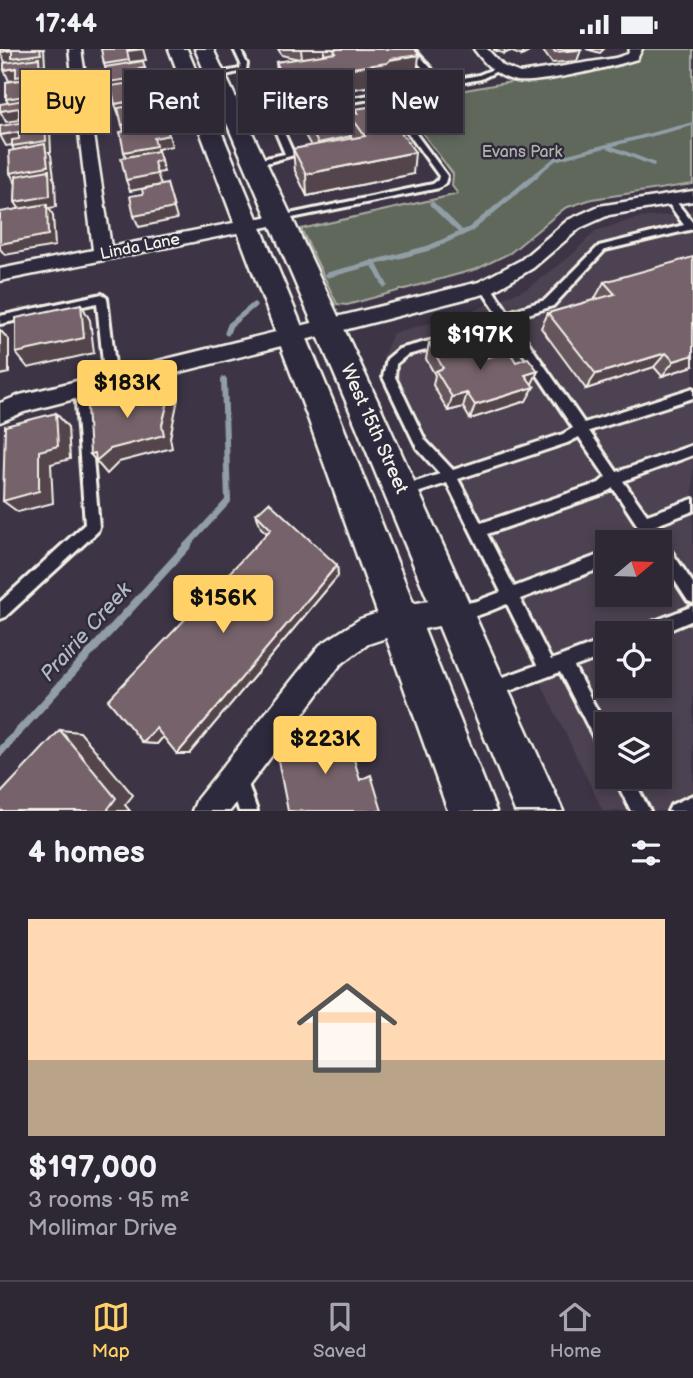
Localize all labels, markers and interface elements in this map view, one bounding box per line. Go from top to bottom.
text: 17:44 [35,9,97,40]
chip: Buy [21,70,110,133]
chip: Rent [124,70,224,133]
chip: Filters [238,70,353,133]
chip: New [367,70,463,133]
park label: Evans Park [482,143,562,162]
street label: Linda Lane [99,230,182,264]
pin: $197K [431,313,529,372]
text: $197K [447,321,513,349]
pin: $183K [78,361,176,420]
street label: West 15th Street [335,361,413,497]
text: $183K [93,369,161,397]
north arrow [595,530,672,607]
map controls [595,530,672,789]
pin: $156K [174,575,272,635]
water label: Prairie Creek [35,577,137,687]
text: $156K [189,584,257,612]
button: locate [595,621,672,698]
button: layers [595,712,672,789]
pin: $223K [276,717,374,776]
text: $223K [289,725,361,753]
icon: filters [627,834,665,872]
text: 4 homes [28,835,145,871]
icon: home [284,965,410,1091]
text: $197,000 [28,1150,157,1186]
text: 3 rooms · 95 m² [28,1186,189,1214]
text: Mollimar Drive [28,1214,177,1242]
tab: Map [92,1298,130,1363]
tab: Saved [313,1298,366,1363]
tab: Home [550,1298,601,1363]

